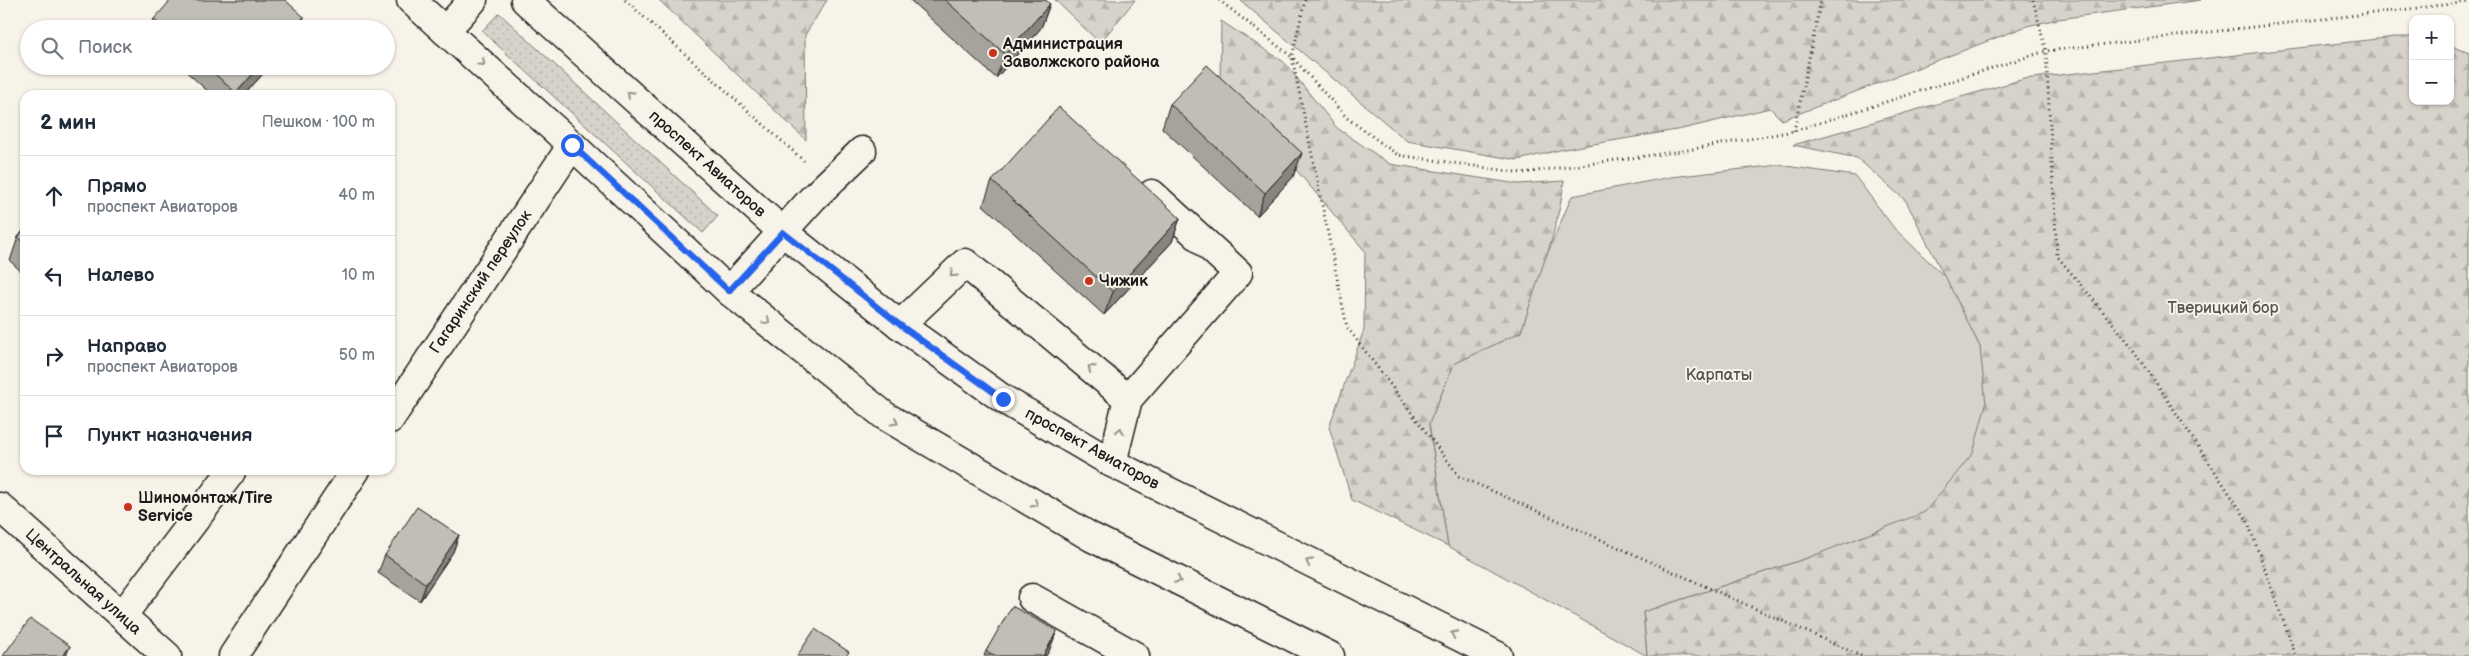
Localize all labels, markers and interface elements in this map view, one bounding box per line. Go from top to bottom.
map controls [2409,15,2454,105]
button: + [2409,15,2454,60]
search box [20,20,395,75]
icon: search [38,34,66,62]
place label: Администрация Заволжского района [1002,35,1160,72]
text: Поиск [78,36,132,59]
marker: Администрация Заволжского района [987,47,999,59]
one-way arrow [476,57,485,66]
button: − [2409,60,2454,105]
one-way arrow [626,91,635,100]
street label: проспект Авиаторов [645,107,770,222]
text: 2 мин [40,110,96,135]
text: Пешком · 100 m [262,113,375,132]
route start [561,134,584,157]
text: Прямо [87,175,147,198]
icon: ahead [40,182,68,210]
text: 40 m [338,186,375,205]
text: проспект Авиаторов [87,198,238,217]
street label: Гагаринский переулок [426,206,536,357]
icon: left [40,262,68,290]
text: Налево [87,264,154,287]
text: 10 m [342,266,375,285]
one-way arrow [950,268,959,277]
place label: Чижик [1099,272,1148,291]
marker: Чижик [1083,275,1095,287]
park label: Тверицкий бор [2168,299,2279,318]
one-way arrow [761,316,770,324]
text: Направо [87,335,167,358]
icon: right [40,342,68,370]
text: 50 m [339,346,375,365]
text: проспект Авиаторов [87,358,238,377]
one-way arrow [1088,365,1097,373]
park label: Карпаты [1686,366,1752,385]
route end [992,388,1015,411]
street label: проспект Авиаторов [1022,404,1163,494]
one-way arrow [889,415,898,425]
icon: arrive [40,422,68,450]
text: Пункт назначения [87,424,252,447]
one-way arrow [1114,427,1125,436]
place label: Шиномонтаж/Tire Service [138,489,272,526]
one-way arrow [1030,498,1039,508]
marker: Шиномонтаж/Tire Service [122,501,134,513]
street label: Центральная улица [21,525,145,639]
one-way arrow [1305,558,1314,568]
one-way arrow [1173,574,1182,584]
one-way arrow [1450,630,1459,640]

